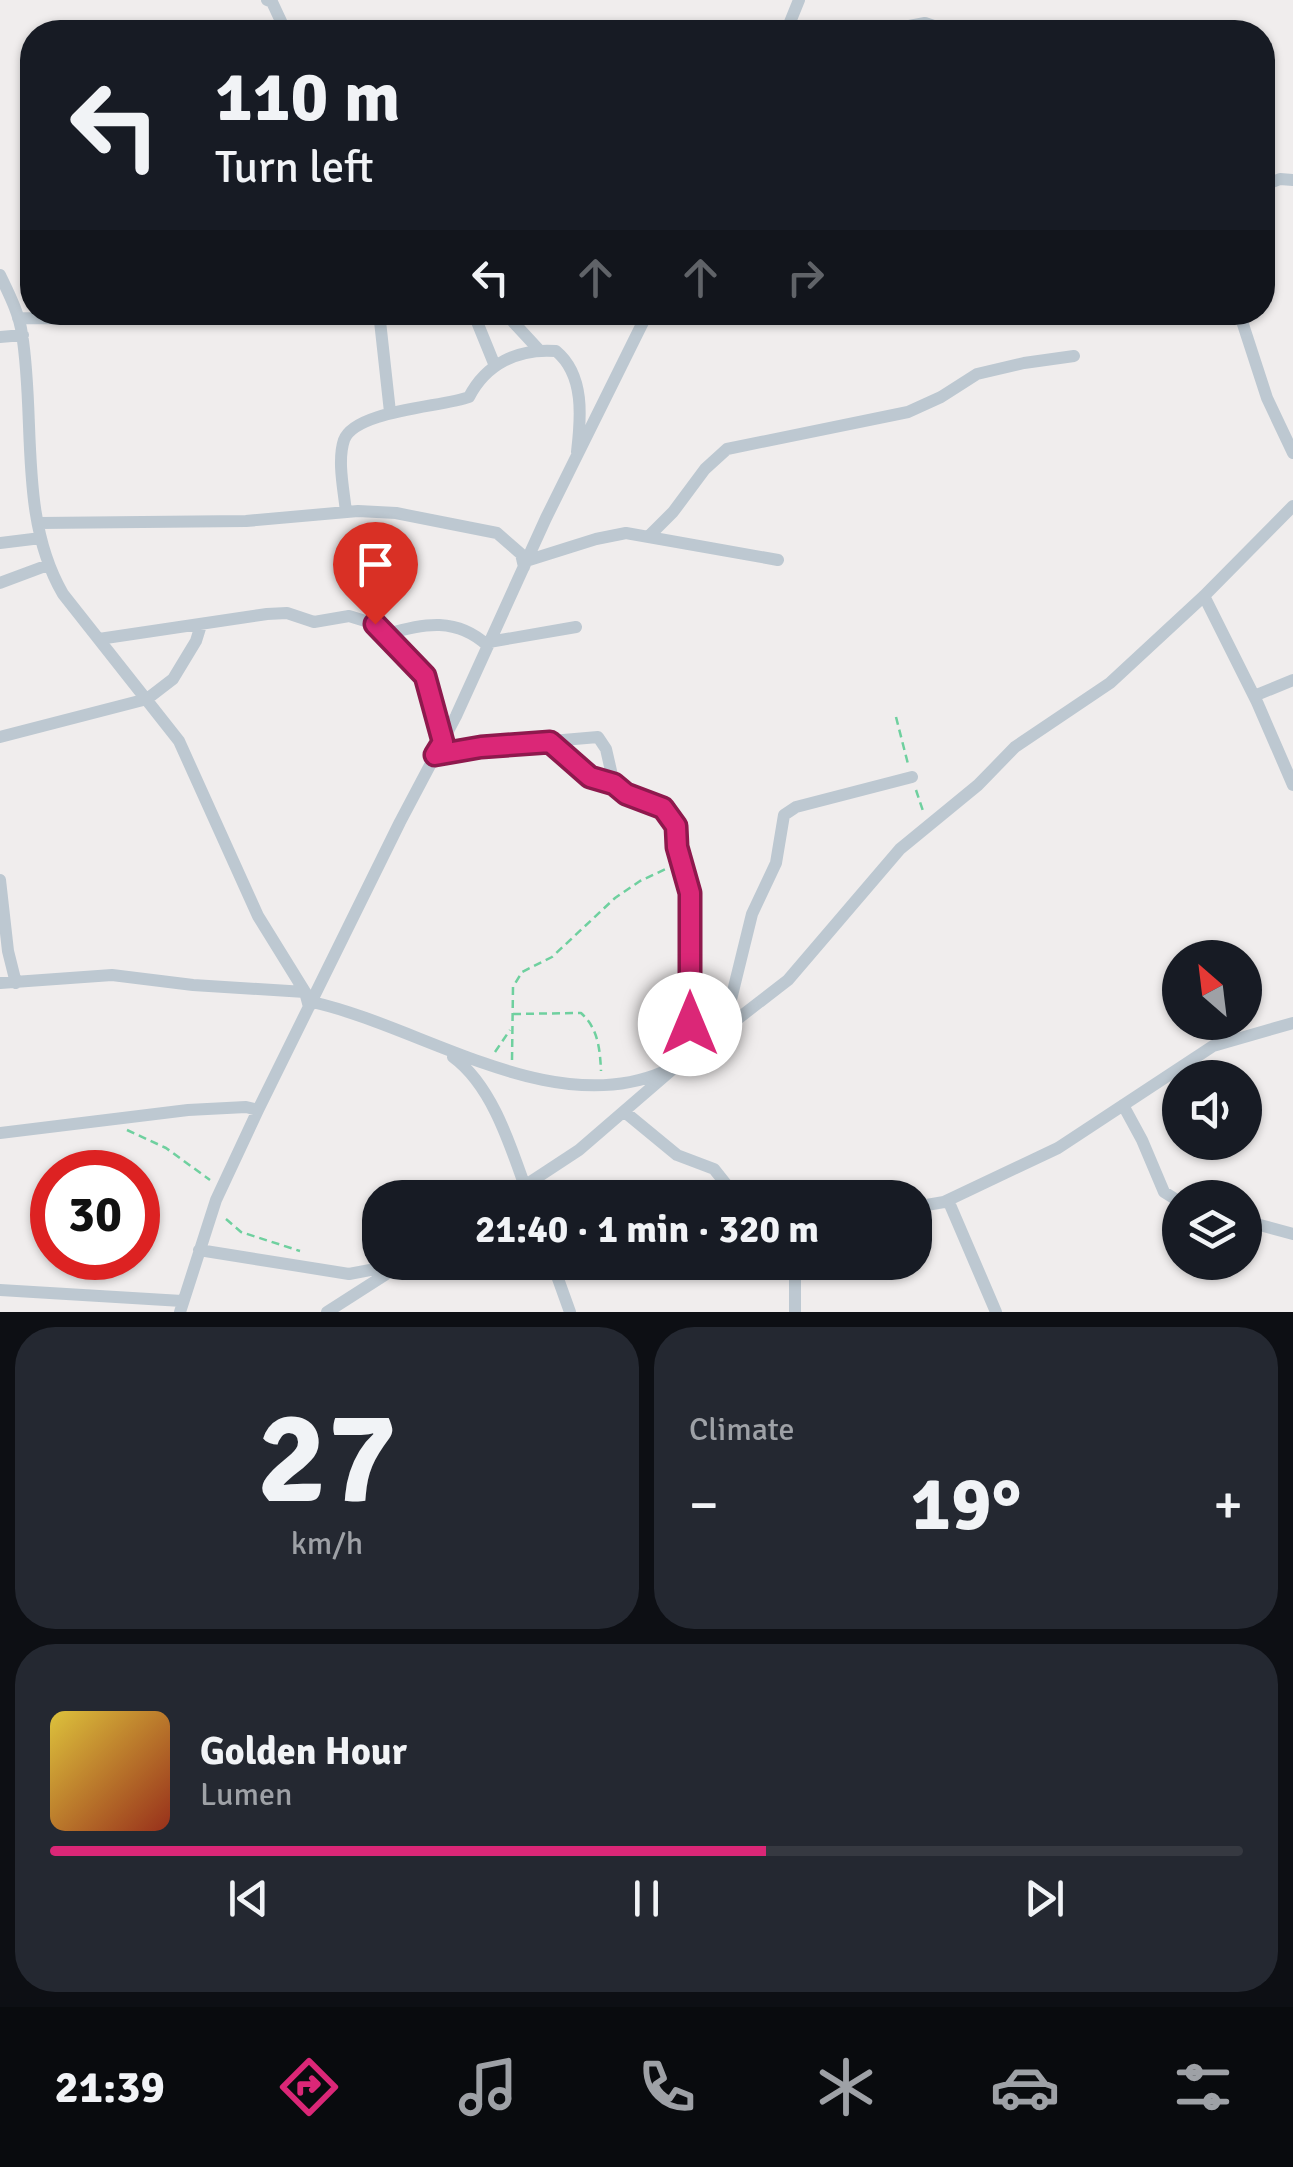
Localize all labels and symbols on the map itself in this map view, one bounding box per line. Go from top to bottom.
pin [333,522,418,625]
north arrow [1162,940,1262,1040]
position arrow [638,972,742,1076]
speed limit sign: 30 [30,1150,160,1280]

